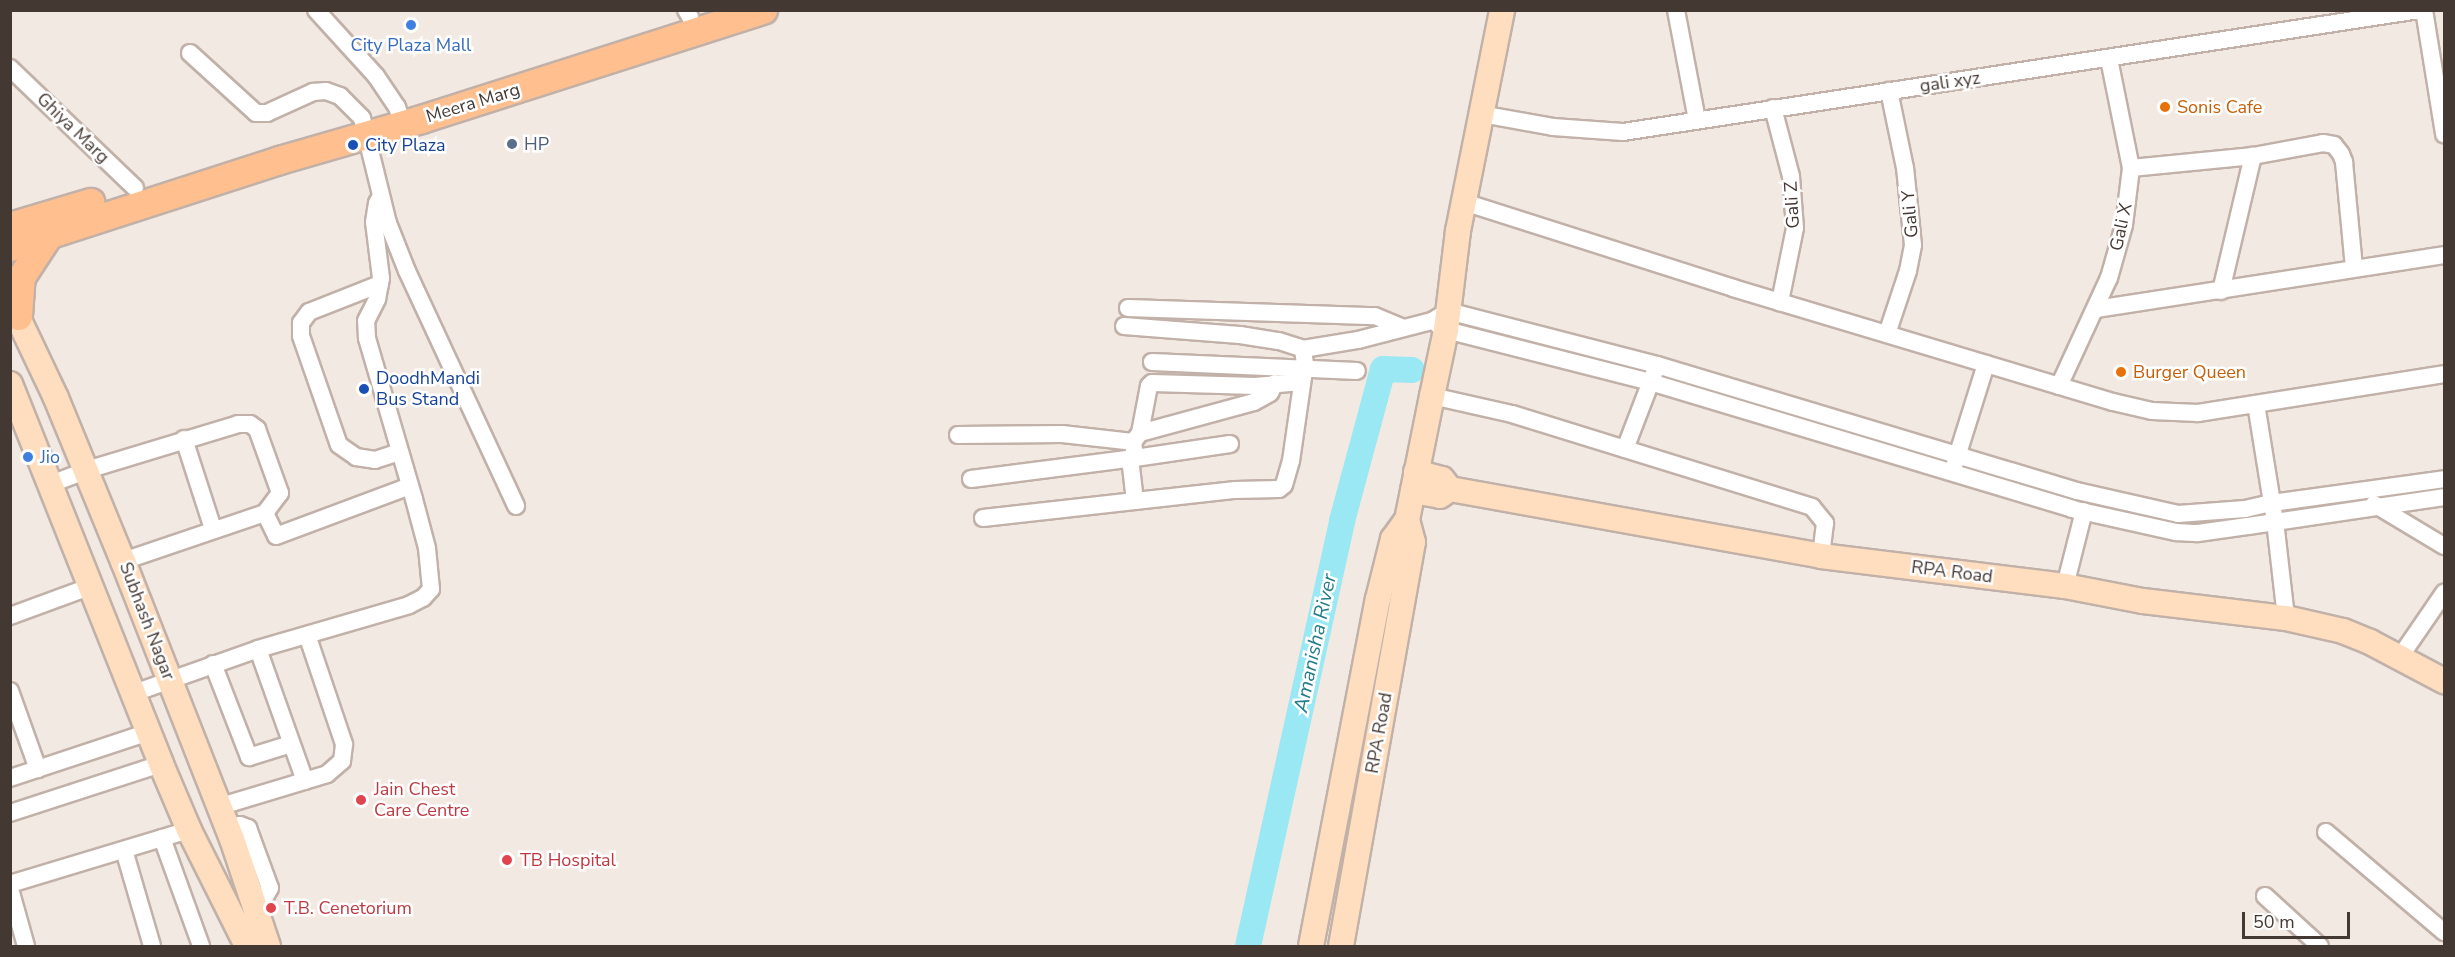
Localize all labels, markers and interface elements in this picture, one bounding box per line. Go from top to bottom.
marker: City Plaza Mall [404,18,418,32]
place label: City Plaza Mall [351,34,471,56]
street label: gali xyz [1918,67,1982,97]
street label: Meera Marg [424,79,522,127]
street label: Ghiya Marg [32,88,114,168]
place label: Sonis Cafe [2177,96,2262,118]
marker: Sonis Cafe [2158,100,2172,114]
place label: HP [524,133,549,155]
place label: City Plaza [365,134,446,156]
marker: HP [505,137,519,151]
marker: City Plaza [346,138,360,152]
street label: Gali Z [1780,181,1804,229]
street label: Gali Y [1897,189,1923,239]
street label: Gali X [2105,201,2137,253]
place label: Burger Queen [2133,361,2246,383]
marker: Burger Queen [2114,365,2128,379]
place label: DoodhMandi Bus Stand [376,368,480,410]
marker: DoodhMandi Bus Stand [357,382,371,396]
place label: Jio [40,446,60,468]
marker: Jio [21,450,35,464]
street label: RPA Road [1910,556,1994,588]
street label: Subhash Nagar [115,559,179,683]
water label: Amanisha River [1289,572,1341,714]
street label: RPA Road [1361,691,1397,775]
place label: Jain Chest Care Centre [374,779,469,822]
marker: Jain Chest Care Centre [352,791,370,809]
place label: TB Hospital [520,849,616,871]
marker: TB Hospital [498,851,516,869]
place label: T.B. Cenetorium [284,897,412,919]
marker: T.B. Cenetorium [262,899,280,917]
scale bar [2245,900,2353,938]
text: 50 m [2253,910,2295,934]

